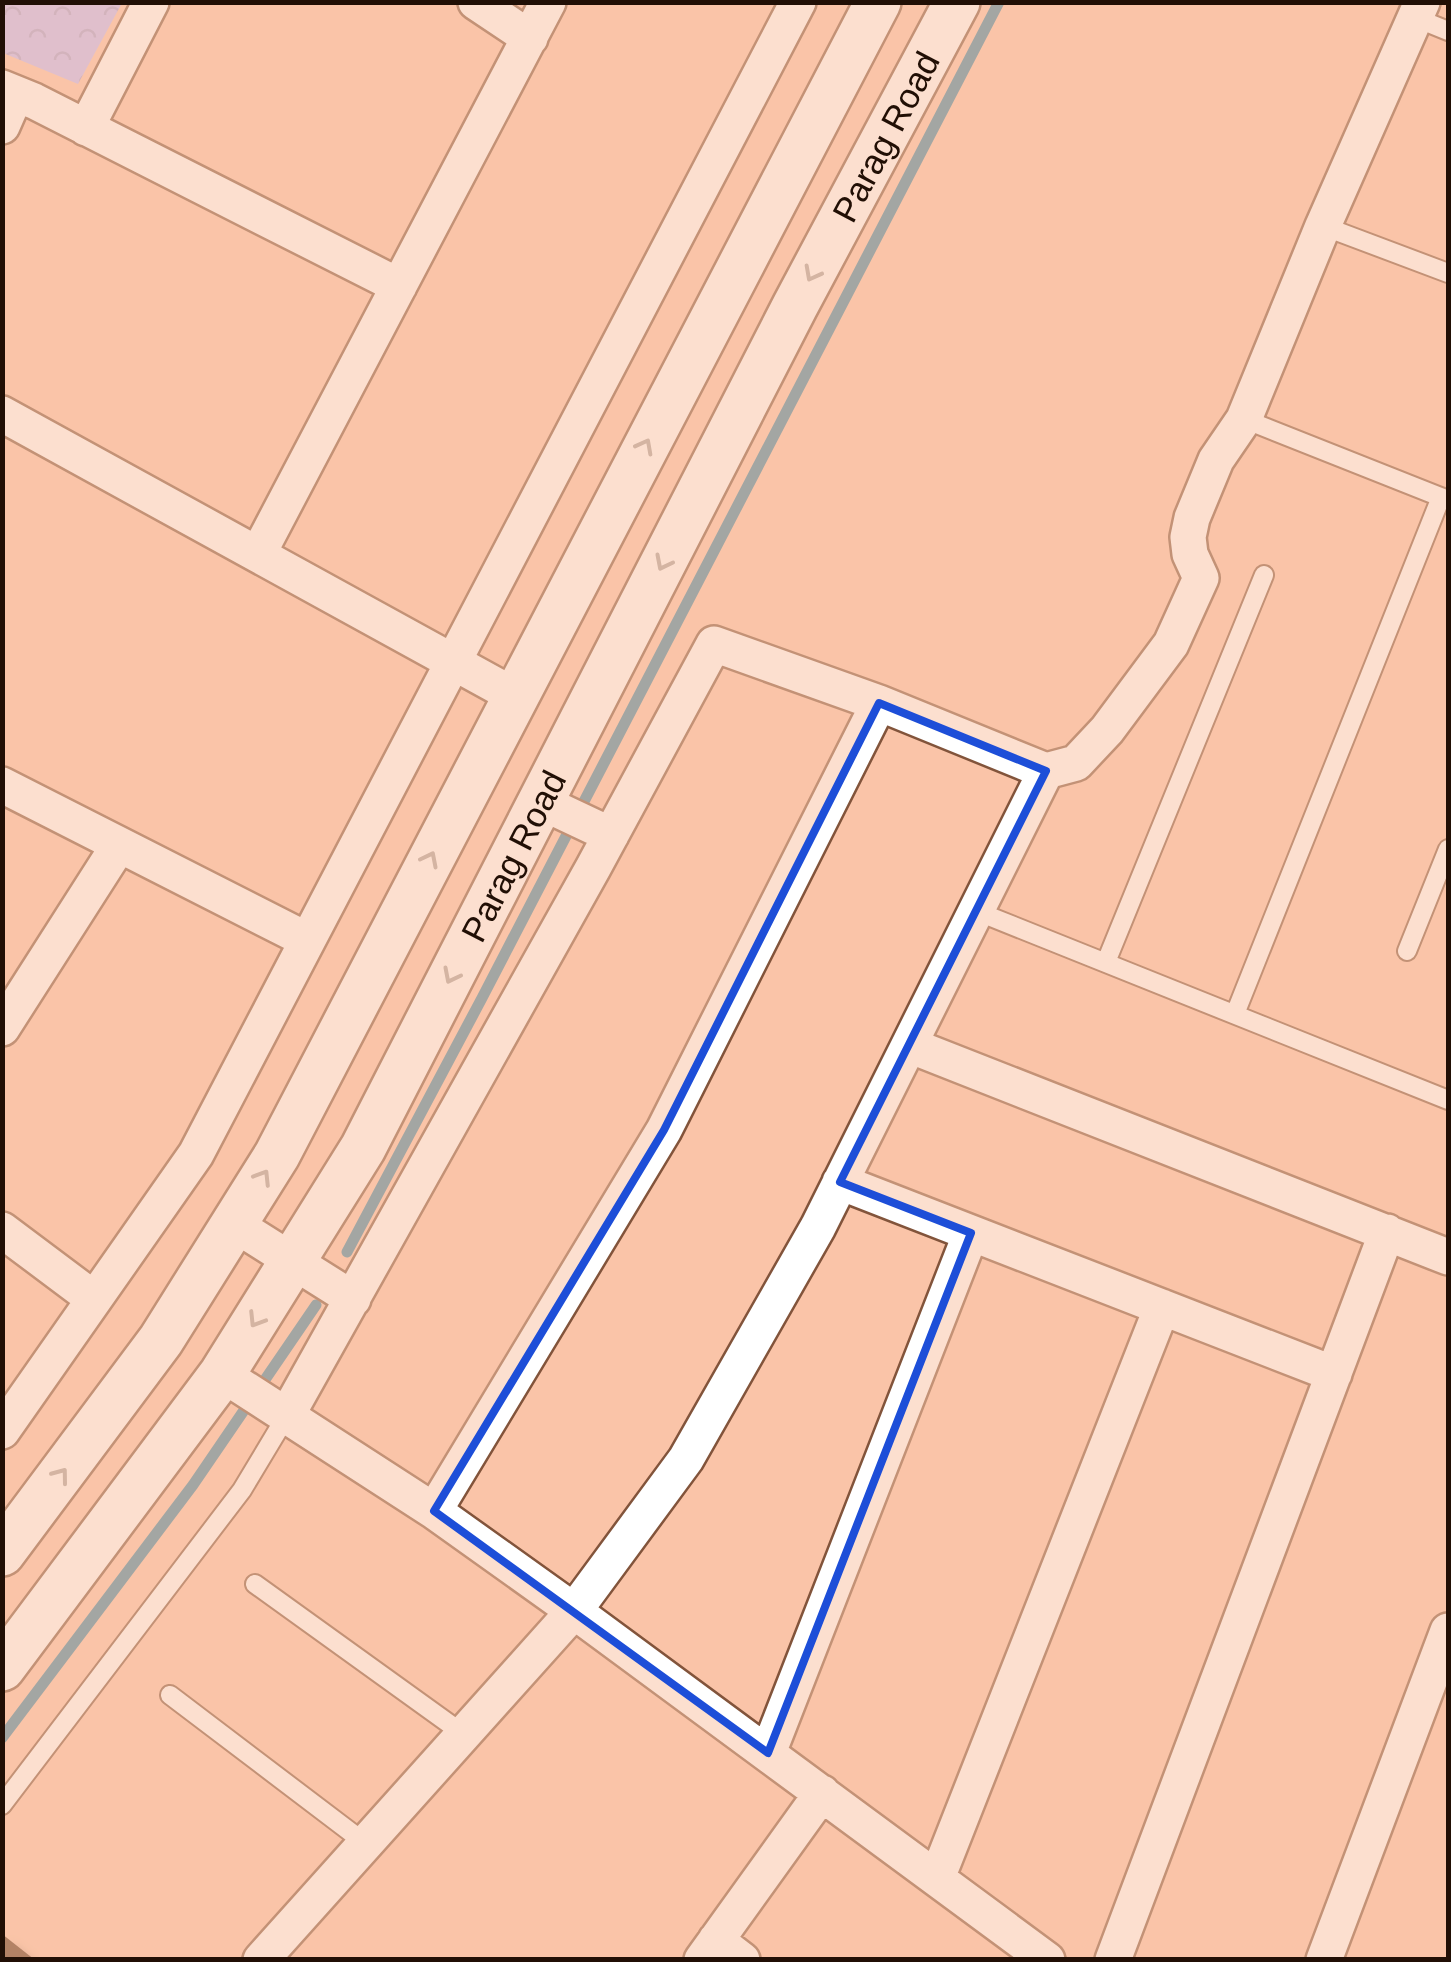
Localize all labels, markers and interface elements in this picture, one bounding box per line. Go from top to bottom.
street label: Parag Road [824,45,946,228]
one-way arrow [805,263,824,281]
one-way arrow [633,439,652,457]
one-way arrow [656,552,675,570]
street label: Parag Road [453,764,573,948]
one-way arrow [418,851,438,869]
one-way arrow [444,966,463,984]
one-way arrow [251,1170,270,1188]
one-way arrow [249,1309,268,1327]
one-way arrow [49,1468,66,1486]

